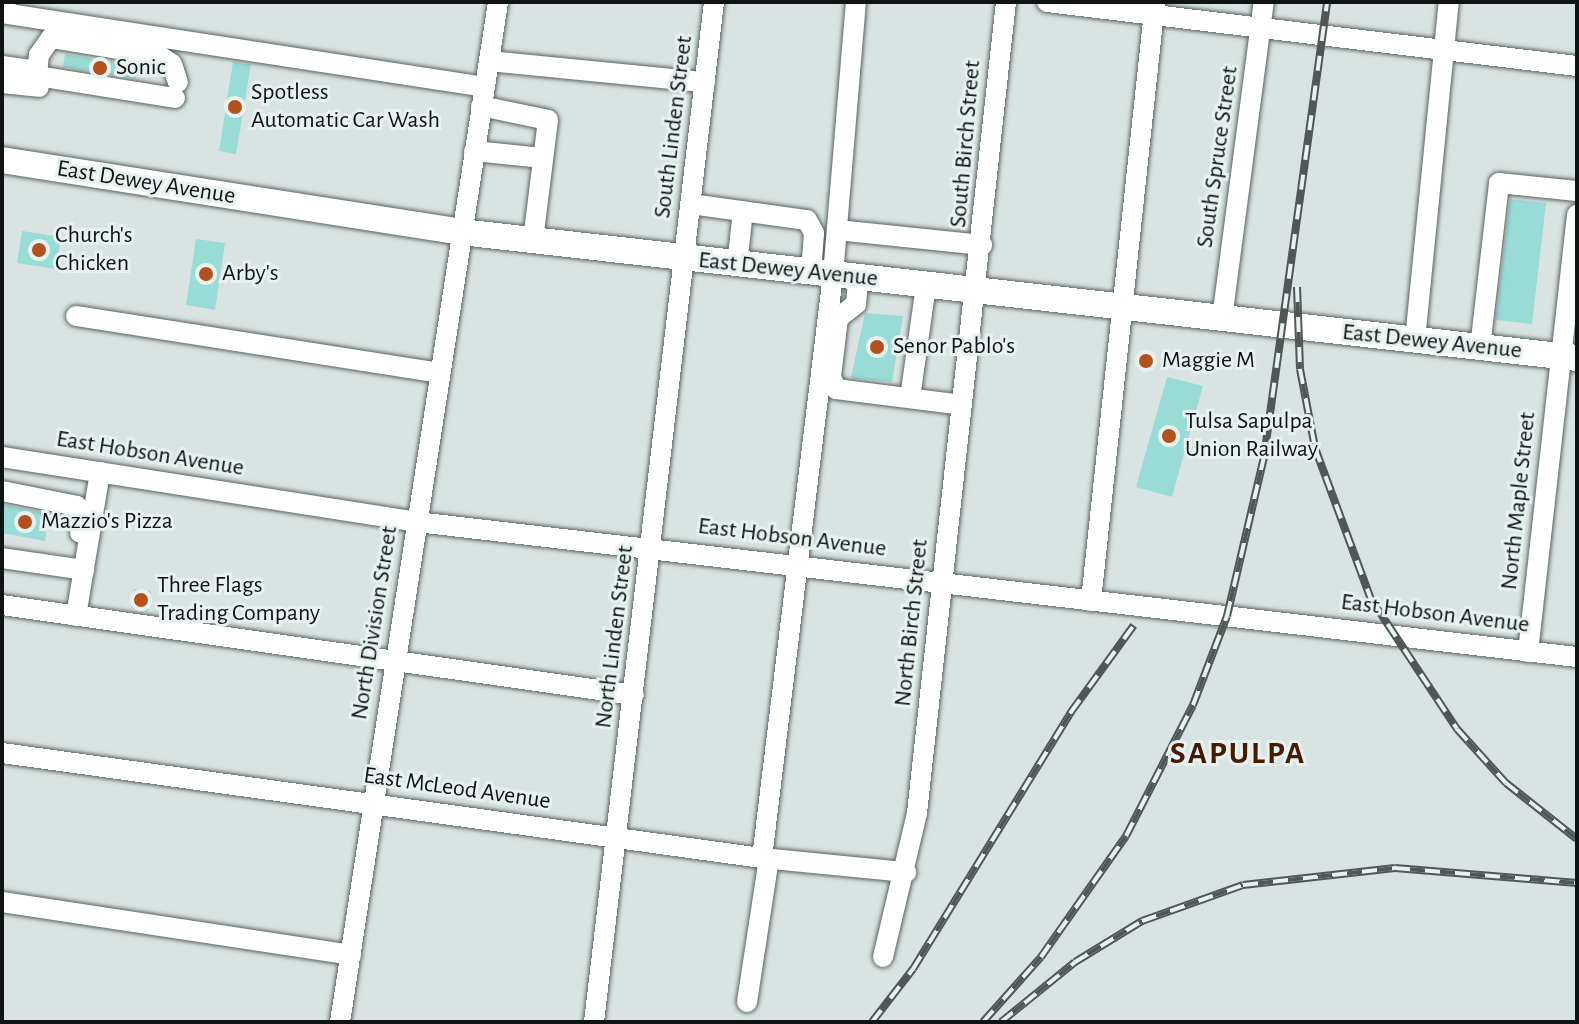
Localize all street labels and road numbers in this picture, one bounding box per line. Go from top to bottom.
street label: South Linden Street [649,34,699,220]
street label: South Birch Street [944,59,988,229]
street label: South Spruce Street [1191,64,1245,250]
street label: East Dewey Avenue [55,155,237,211]
street label: East Dewey Avenue [697,246,879,294]
street label: East Dewey Avenue [1341,318,1523,366]
street label: North Maple Street [1495,411,1543,591]
street label: East Hobson Avenue [54,425,246,483]
street label: East Hobson Avenue [696,512,888,564]
street label: North Division Street [345,524,405,722]
street label: North Birch Street [889,538,935,708]
street label: North Linden Street [590,544,640,730]
street label: East Hobson Avenue [1339,588,1531,640]
street label: East McLeod Avenue [362,762,552,816]

